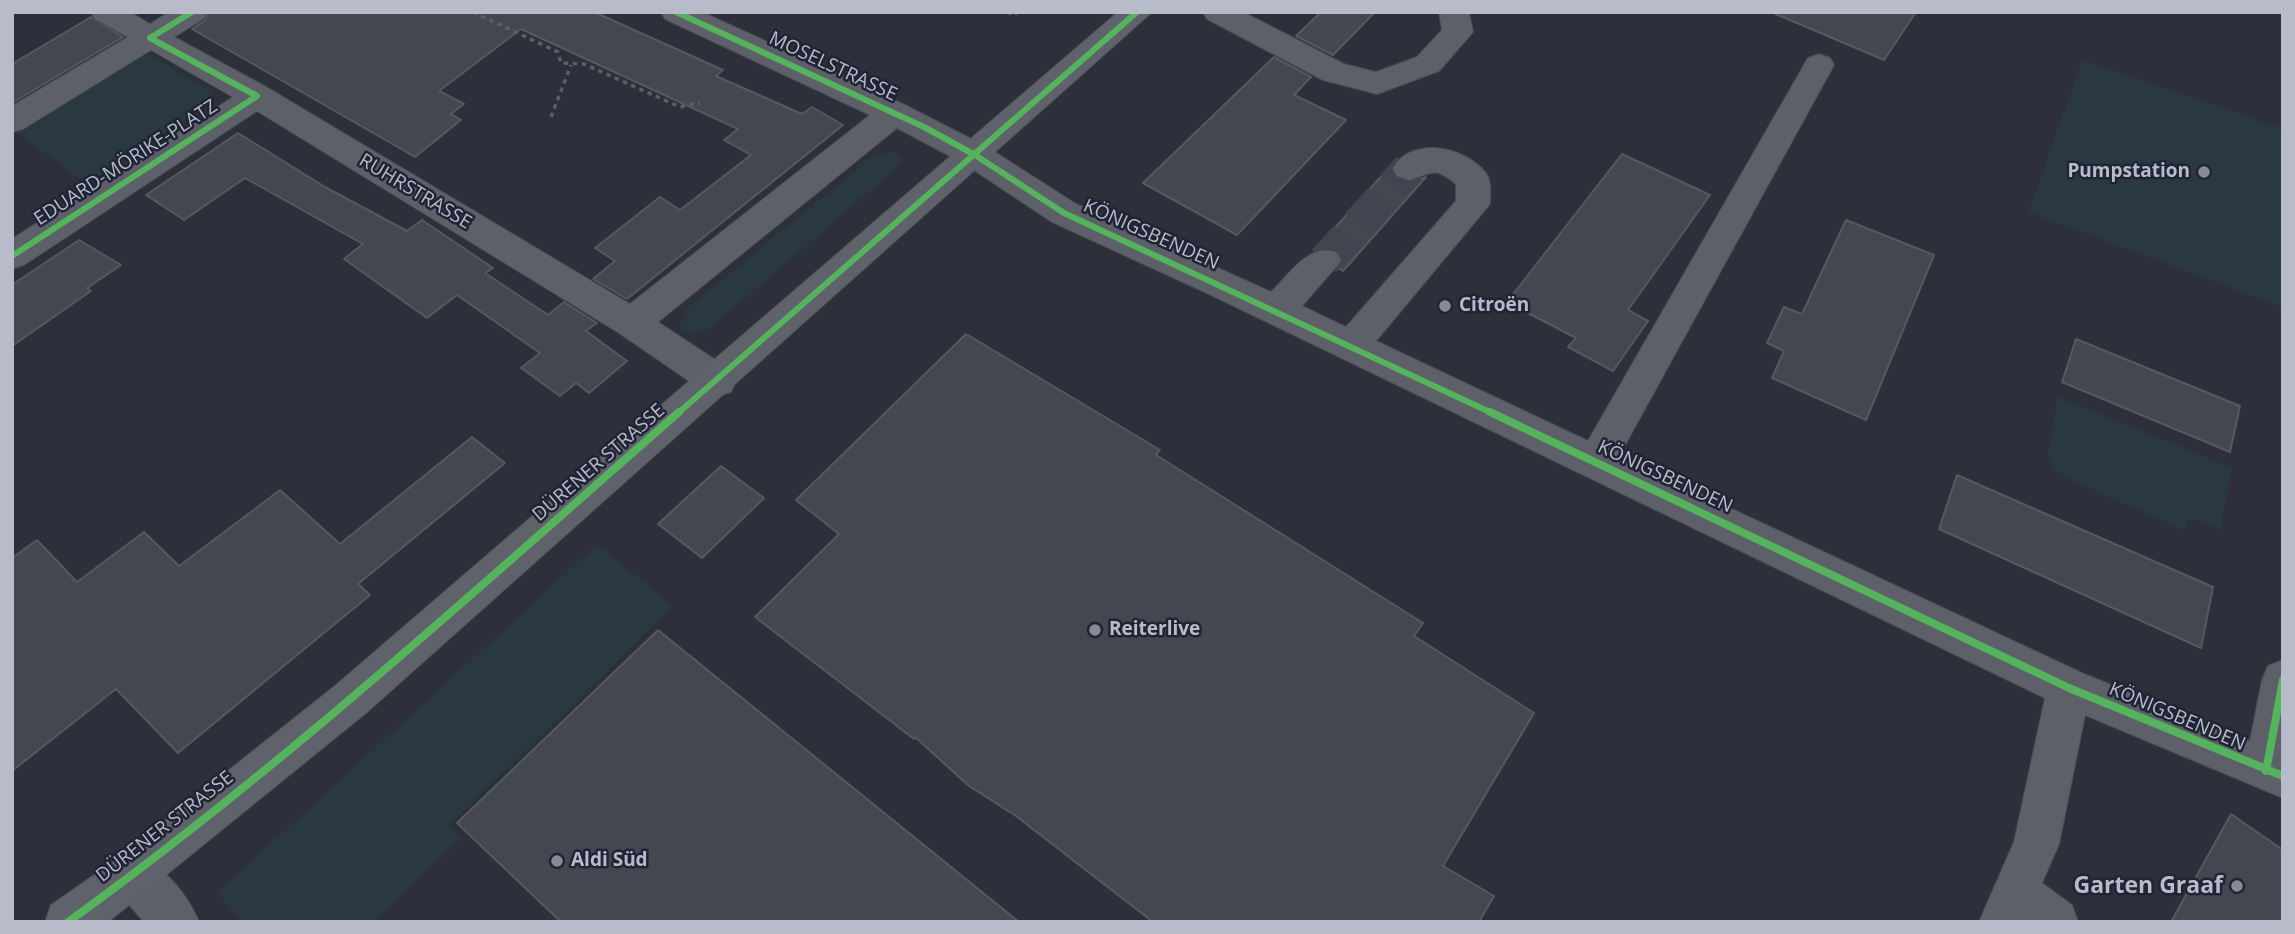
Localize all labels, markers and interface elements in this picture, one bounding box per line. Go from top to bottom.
street label: MOSELSTRASSE [765,27,901,107]
street label: EDUARD-MÖRIKE-PLATZ [30,95,222,231]
street label: RUHRSTRASSE [355,149,475,235]
place label: Pumpstation [2067,161,2190,183]
marker: Pumpstation [2196,164,2212,180]
street label: KÖNIGSBENDEN [1080,195,1222,275]
place label: Citroën [1459,295,1529,317]
marker: Citroën [1437,298,1453,314]
street label: DÜRENER STRASSE [528,399,670,527]
street label: KÖNIGSBENDEN [1594,436,1736,518]
place label: Reiterlive [1109,619,1200,641]
marker: Reiterlive [1087,622,1103,638]
street label: KÖNIGSBENDEN [2105,678,2249,756]
street label: DÜRENER STRASSE [92,766,238,888]
place label: Aldi Süd [571,850,648,872]
marker: Aldi Süd [549,853,565,869]
place label: Garten Graaf [2074,872,2223,900]
marker: Garten Graaf [2229,878,2245,894]

